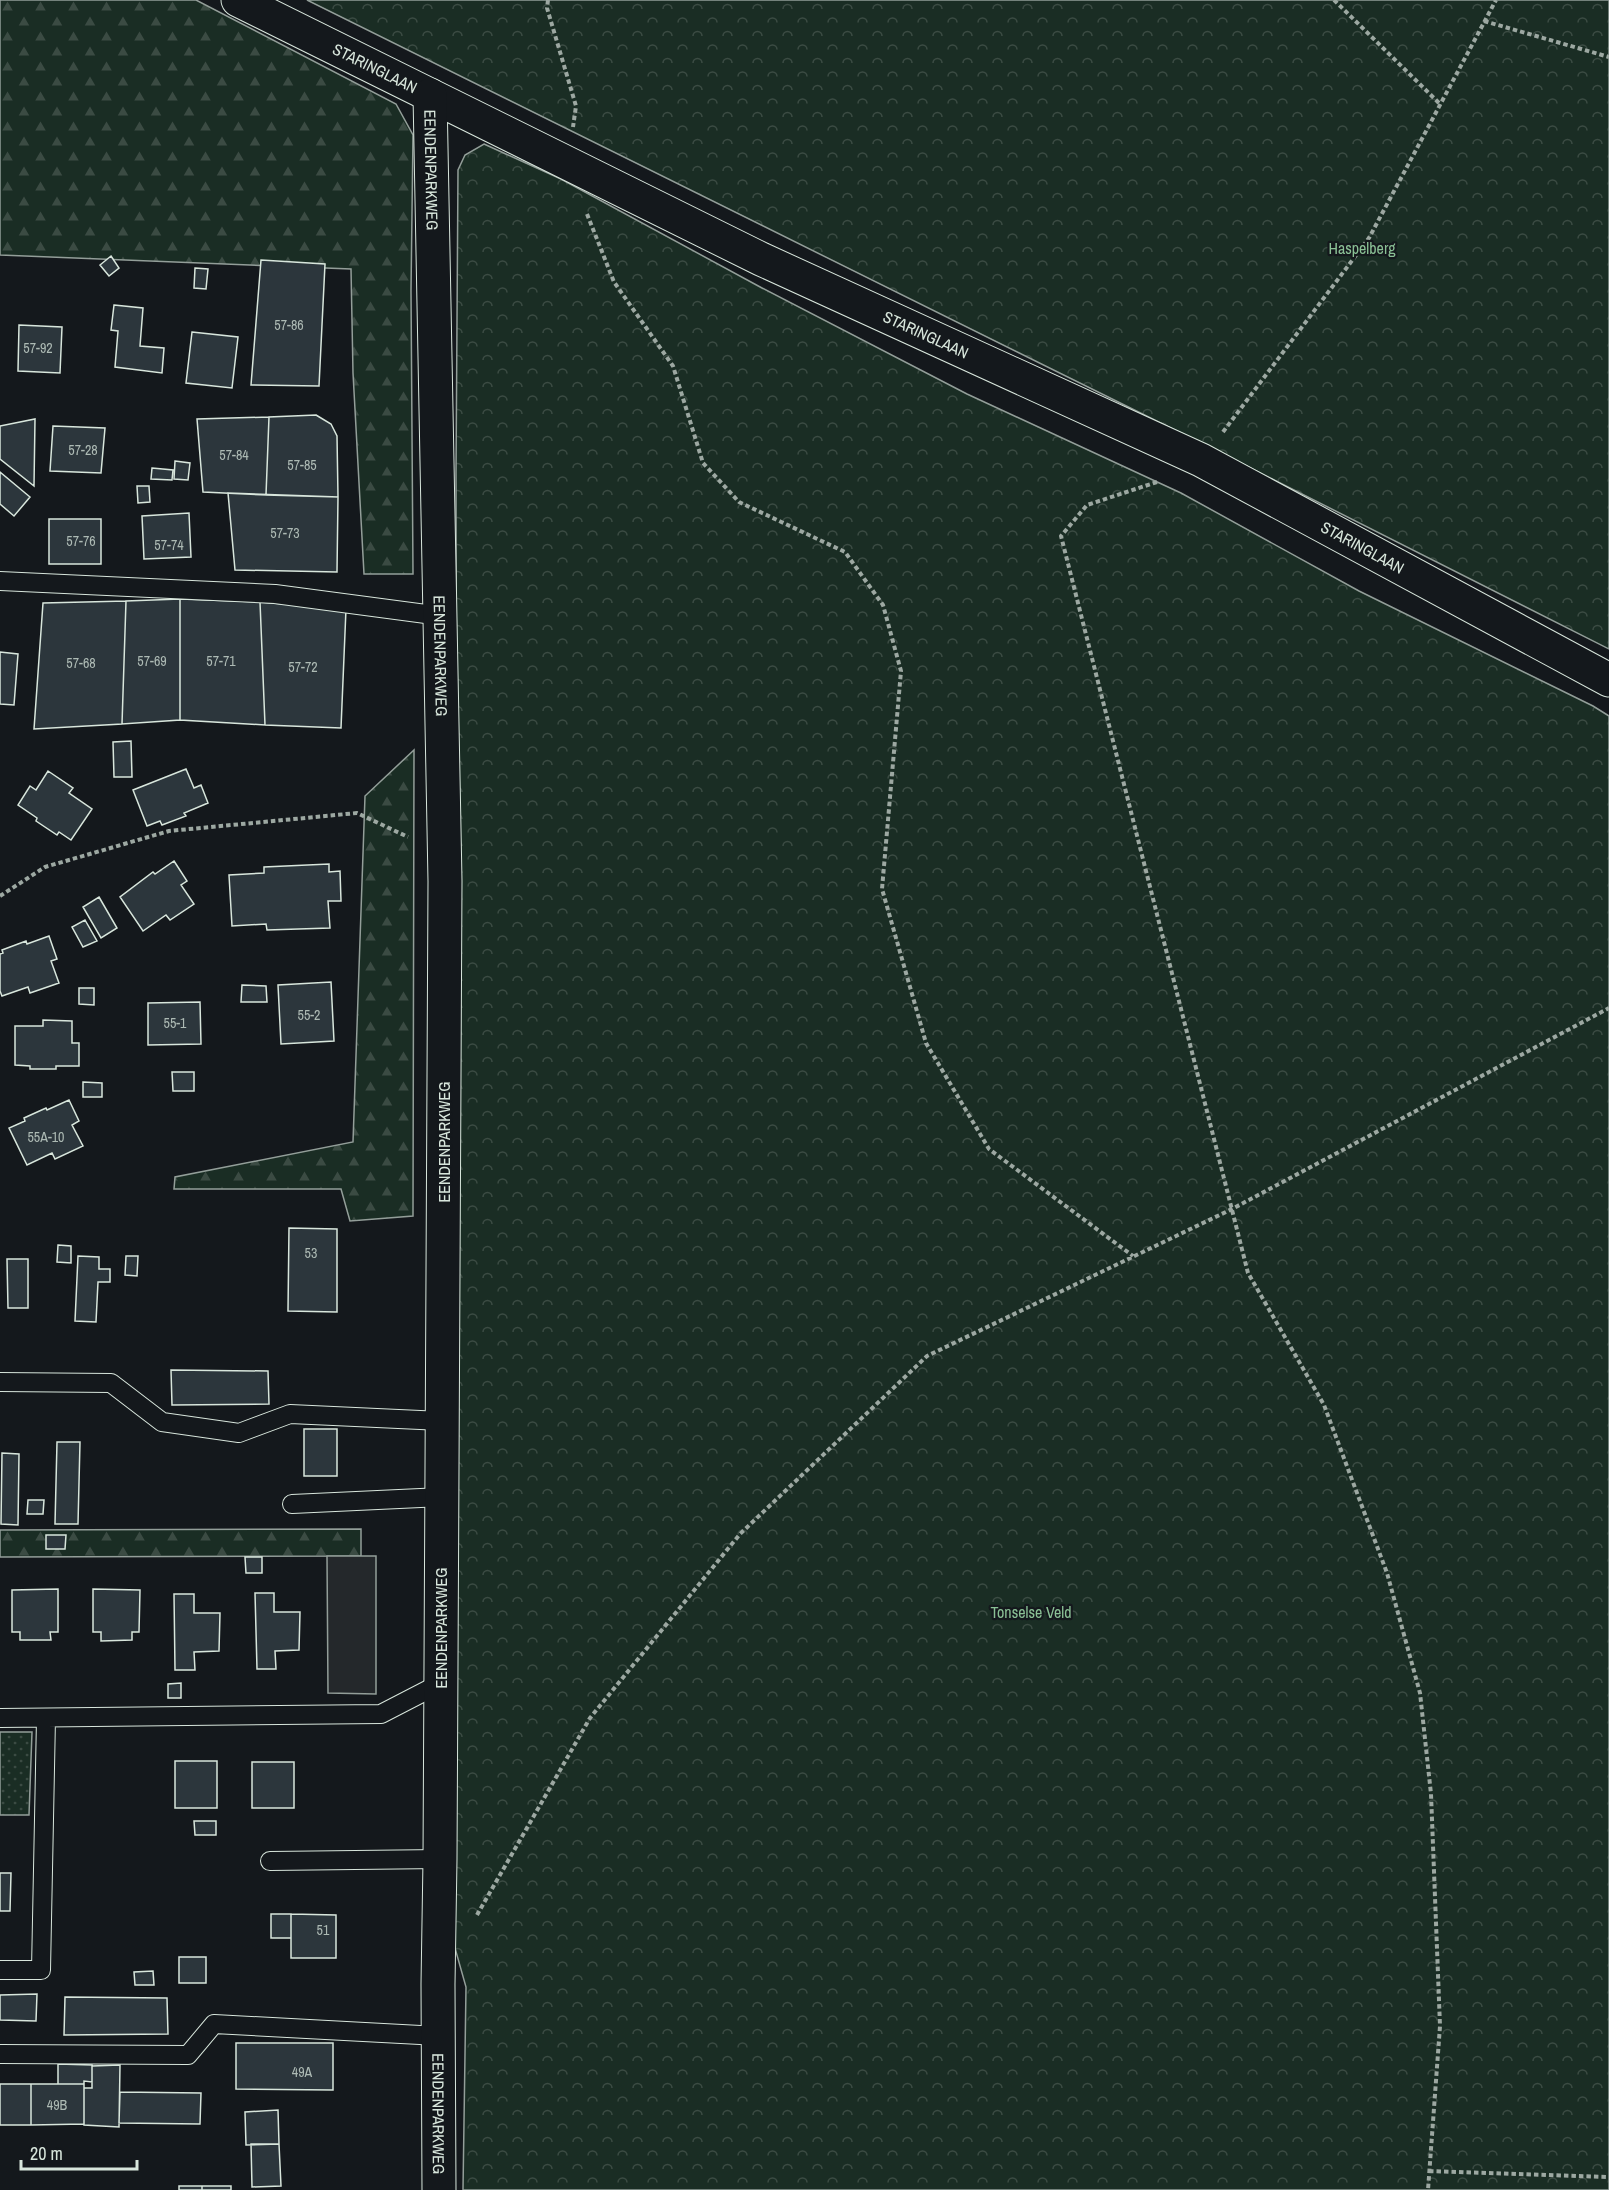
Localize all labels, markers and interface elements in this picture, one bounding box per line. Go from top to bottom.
street label: STARINGLAAN [329,38,421,98]
street label: EENDENPARKWEG [419,109,444,231]
park label: Haspelberg [1328,237,1396,259]
street label: STARINGLAAN [880,305,972,363]
house number: 57-86 [274,316,304,334]
house number: 57-92 [23,339,53,357]
house number: 57-28 [68,441,98,459]
house number: 57-84 [219,446,249,464]
house number: 57-85 [287,456,317,474]
street label: STARINGLAAN [1317,516,1408,579]
house number: 57-73 [270,524,300,542]
house number: 57-76 [66,532,96,550]
house number: 57-74 [154,536,184,554]
street label: EENDENPARKWEG [429,595,453,717]
house number: 57-69 [137,652,167,670]
house number: 57-71 [206,652,236,670]
house number: 57-68 [66,654,96,672]
house number: 57-72 [288,658,318,676]
house number: 55-2 [298,1006,320,1024]
house number: 55-1 [164,1014,187,1032]
street label: EENDENPARKWEG [433,1082,455,1202]
house number: 55A-10 [27,1128,65,1146]
house number: 53 [305,1244,317,1262]
street label: EENDENPARKWEG [430,1568,452,1688]
park label: Tonselse Veld [991,1601,1071,1623]
house number: 51 [317,1921,330,1939]
street label: EENDENPARKWEG [427,2053,450,2174]
house number: 49A [292,2063,313,2081]
house number: 49B [47,2096,68,2114]
scale bar [21,2133,136,2171]
text: 20 m [30,2141,63,2166]

